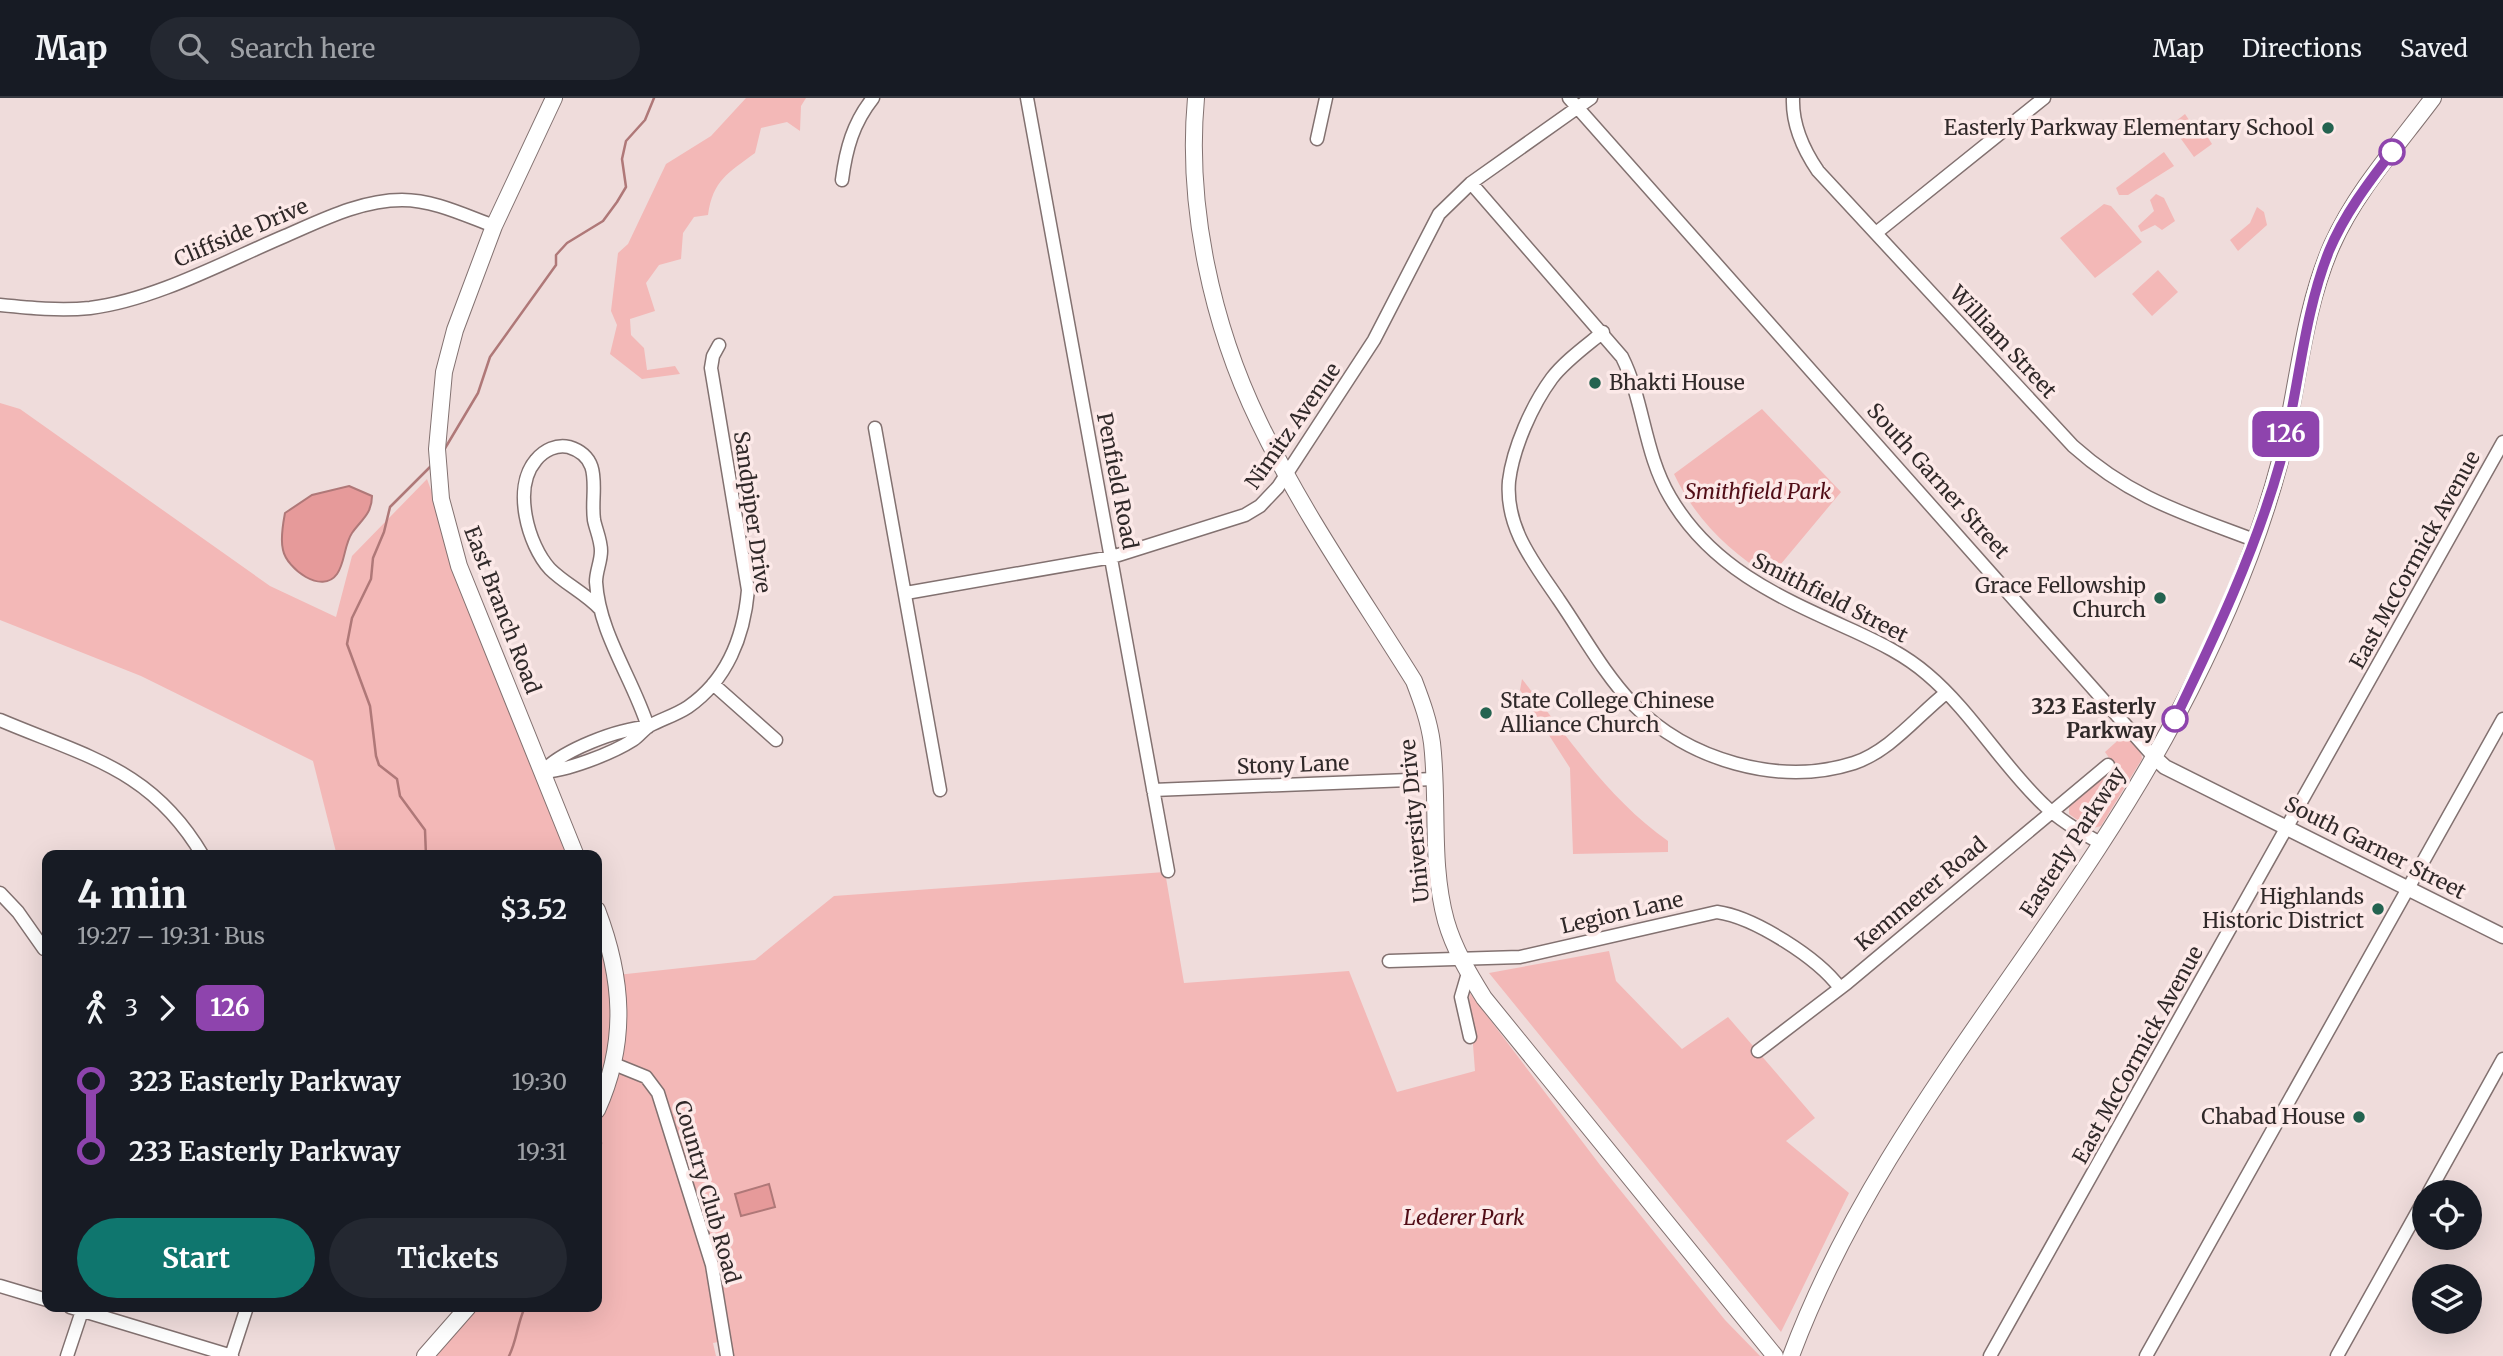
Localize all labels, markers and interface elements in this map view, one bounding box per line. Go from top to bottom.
search box [150,17,640,80]
text: Map [35,28,108,69]
icon: search [174,29,212,67]
text: Search here [230,32,375,65]
text: Map [2153,33,2204,64]
text: Directions [2242,33,2362,64]
text: Saved [2400,33,2468,64]
place label: Easterly Parkway Elementary School [1944,114,2314,141]
marker: Easterly Parkway Elementary School [2320,120,2336,136]
unlabelled marker [2379,139,2405,165]
street label: Cliffside Drive [170,192,312,273]
street label: William Street [1944,279,2063,404]
street label: Nimitz Avenue [1239,357,1346,494]
place label: Bhakti House [1609,369,1745,396]
marker: Bhakti House [1587,375,1603,391]
street label: South Garner Street [1861,397,2015,564]
street label: Penfield Road [1091,410,1144,552]
line badge: 126 [2246,411,2326,457]
text: 126 [2266,418,2306,449]
street label: Sandpiper Drive [728,429,777,595]
street label: East McCormick Avenue [2343,446,2486,673]
park label: Smithfield Park [1685,478,1832,505]
street label: East Branch Road [458,522,547,698]
street label: Smithfield Street [1748,547,1913,648]
place label: Grace Fellowship Church [1975,572,2146,623]
marker: Grace Fellowship Church [2152,590,2168,606]
place label: State College Chinese Alliance Church [1499,687,1714,738]
place label: 323 Easterly Parkway [2031,693,2157,744]
marker: State College Chinese Alliance Church [1478,705,1494,721]
marker: 323 Easterly Parkway [2162,706,2188,732]
street label: University Drive [1394,738,1435,904]
street label: Stony Lane [1236,749,1350,780]
street label: Easterly Parkway [2014,761,2132,922]
street label: South Garner Street [2280,790,2471,905]
street label: Kemmerer Road [1849,831,1992,956]
text: 4 min [77,871,187,918]
place label: Highlands Historic District [2202,883,2364,934]
street label: Legion Lane [1558,885,1686,940]
text: $3.52 [500,893,567,926]
marker: Highlands Historic District [2370,901,2386,917]
text: 19:27 – 19:31 · Bus [77,921,265,950]
street label: East McCormick Avenue [2066,941,2209,1168]
icon: walk [77,989,115,1027]
icon: forward [148,989,186,1027]
text: 126 [210,992,250,1023]
text: 3 [125,993,138,1022]
text: 323 Easterly Parkway [129,1065,401,1098]
text: 19:30 [512,1067,567,1096]
street label: Country Club Road [668,1097,747,1287]
place label: Chabad House [2201,1103,2345,1130]
marker: Chabad House [2351,1109,2367,1125]
text: 233 Easterly Parkway [129,1135,401,1168]
text: 19:31 [517,1137,567,1166]
map controls [2412,1180,2482,1334]
button: locate [2412,1180,2482,1250]
park label: Lederer Park [1404,1204,1525,1231]
button: Start [77,1218,315,1298]
button: Tickets [329,1218,567,1298]
button: layers [2412,1264,2482,1334]

